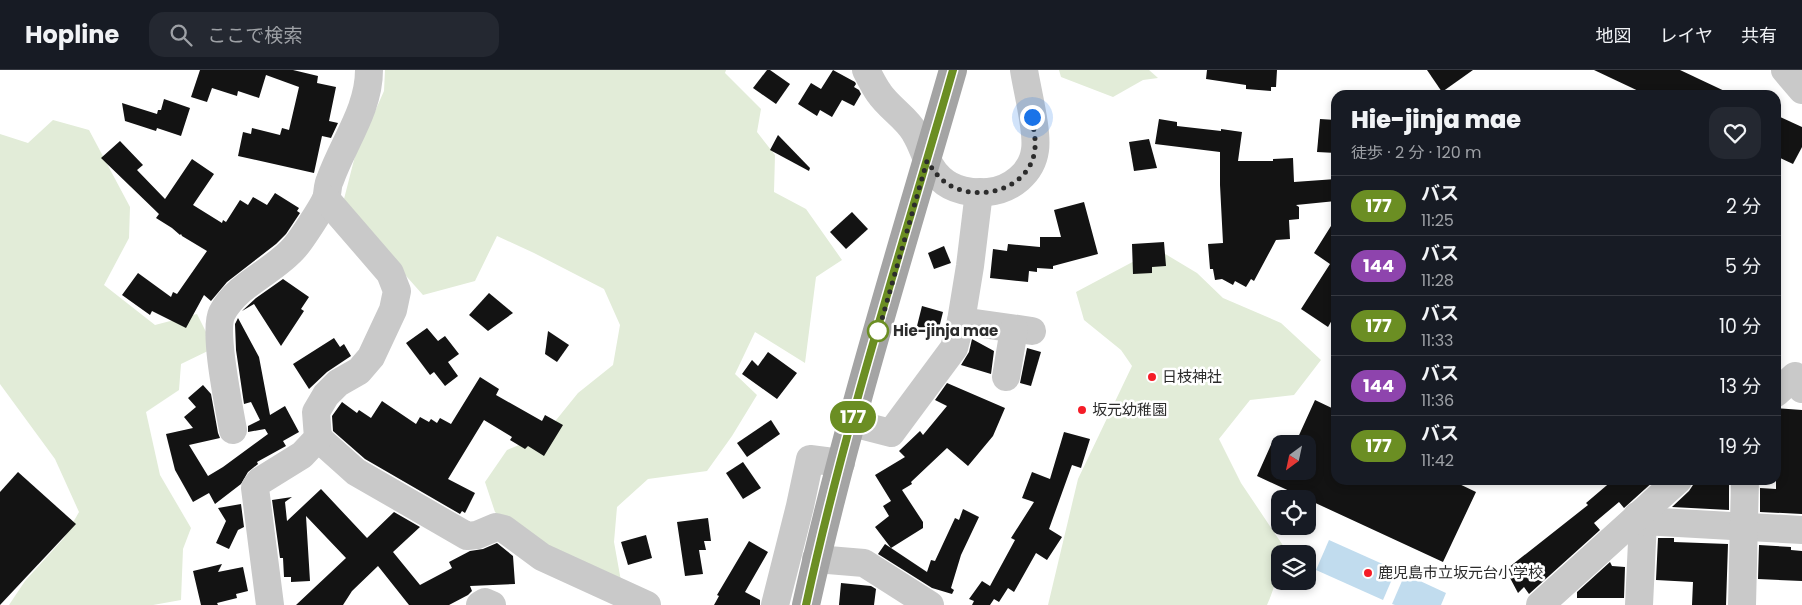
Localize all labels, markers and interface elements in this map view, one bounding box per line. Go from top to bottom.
search box [149,12,499,57]
text: Hopline [25,18,119,51]
icon: search [167,21,195,49]
text: ここで検索 [207,22,302,49]
text: 地図 [1596,23,1632,48]
text: レイヤ [1660,23,1713,48]
text: 共有 [1741,23,1777,48]
text: Hie-jinja mae [1351,103,1521,136]
your location [1020,105,1045,130]
button: heart [1709,107,1761,159]
text: 徒歩 · 2 分 · 120 m [1351,141,1481,164]
text: バス [1421,180,1459,207]
text: 177 [1365,193,1392,218]
text: 2 分 [1726,193,1761,220]
text: 11:25 [1421,209,1454,232]
text: バス [1421,240,1459,267]
text: 144 [1363,253,1394,278]
text: 5 分 [1725,253,1761,280]
text: 11:28 [1421,269,1454,292]
text: バス [1421,300,1459,327]
text: 177 [1365,313,1392,338]
text: 10 分 [1719,313,1761,340]
marker: Hie-jinja mae [867,320,889,342]
place label: Hie-jinja mae [893,320,998,341]
text: 11:33 [1421,329,1454,352]
text: バス [1421,360,1459,387]
place label: 日枝神社 [1162,366,1222,387]
marker: 日枝神社 [1146,371,1158,383]
text: 144 [1363,373,1394,398]
text: 13 分 [1720,373,1761,400]
text: 11:36 [1421,389,1454,412]
place label: 坂元幼稚園 [1092,399,1167,420]
line badge: 177 [824,401,882,433]
text: 177 [840,404,866,429]
marker: 坂元幼稚園 [1076,404,1088,416]
text: バス [1421,420,1459,447]
text: 177 [1365,433,1392,458]
text: 19 分 [1719,433,1761,460]
north arrow [1271,435,1316,480]
map controls [1271,435,1316,590]
text: 11:42 [1421,449,1454,472]
button: locate [1271,490,1316,535]
button: layers [1271,545,1316,590]
place label: 鹿児島市立坂元台小学校 [1378,562,1543,583]
marker: 鹿児島市立坂元台小学校 [1362,567,1374,579]

